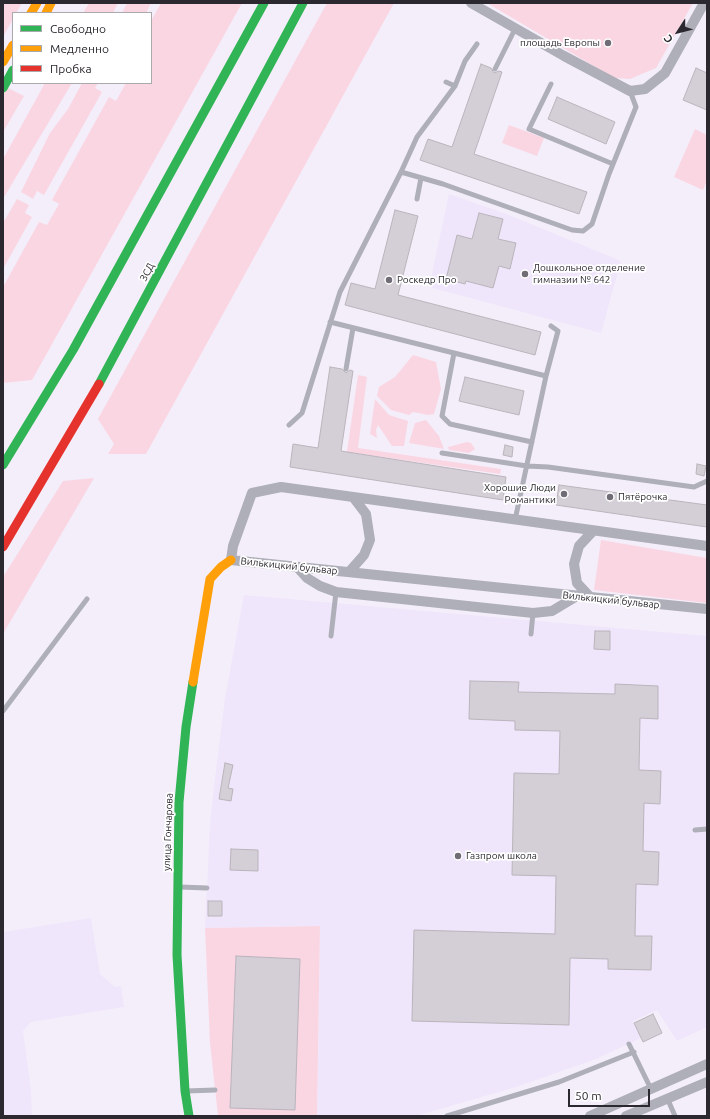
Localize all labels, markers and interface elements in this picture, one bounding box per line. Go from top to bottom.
legend [12,12,152,84]
north arrow [658,12,698,52]
text: Свободно [50,22,106,35]
text: С [661,33,675,45]
place label: площадь Европы [520,37,600,49]
marker: площадь Европы [603,38,613,48]
text: Медленно [50,42,109,55]
text: Пробка [50,62,92,75]
street label: ЗСД [137,261,157,283]
place label: Дошкольное отделение гимназии № 642 [533,262,645,286]
marker: Дошкольное отделение гимназии № 642 [520,269,530,279]
place label: Роскедр Про [397,274,456,286]
marker: Роскедр Про [384,275,394,285]
place label: Хорошие Люди Романтики [484,482,556,506]
marker: Хорошие Люди Романтики [559,489,569,499]
place label: Пятёрочка [618,491,667,503]
marker: Пятёрочка [605,492,615,502]
street label: Вилькицкий бульвар [240,555,338,577]
street label: Вилькицкий бульвар [562,589,660,611]
street label: улица Гончарова [161,793,175,871]
place label: Газпром школа [466,850,537,862]
marker: Газпром школа [453,851,463,861]
scale bar [570,1081,652,1107]
text: 50 m [575,1089,602,1102]

